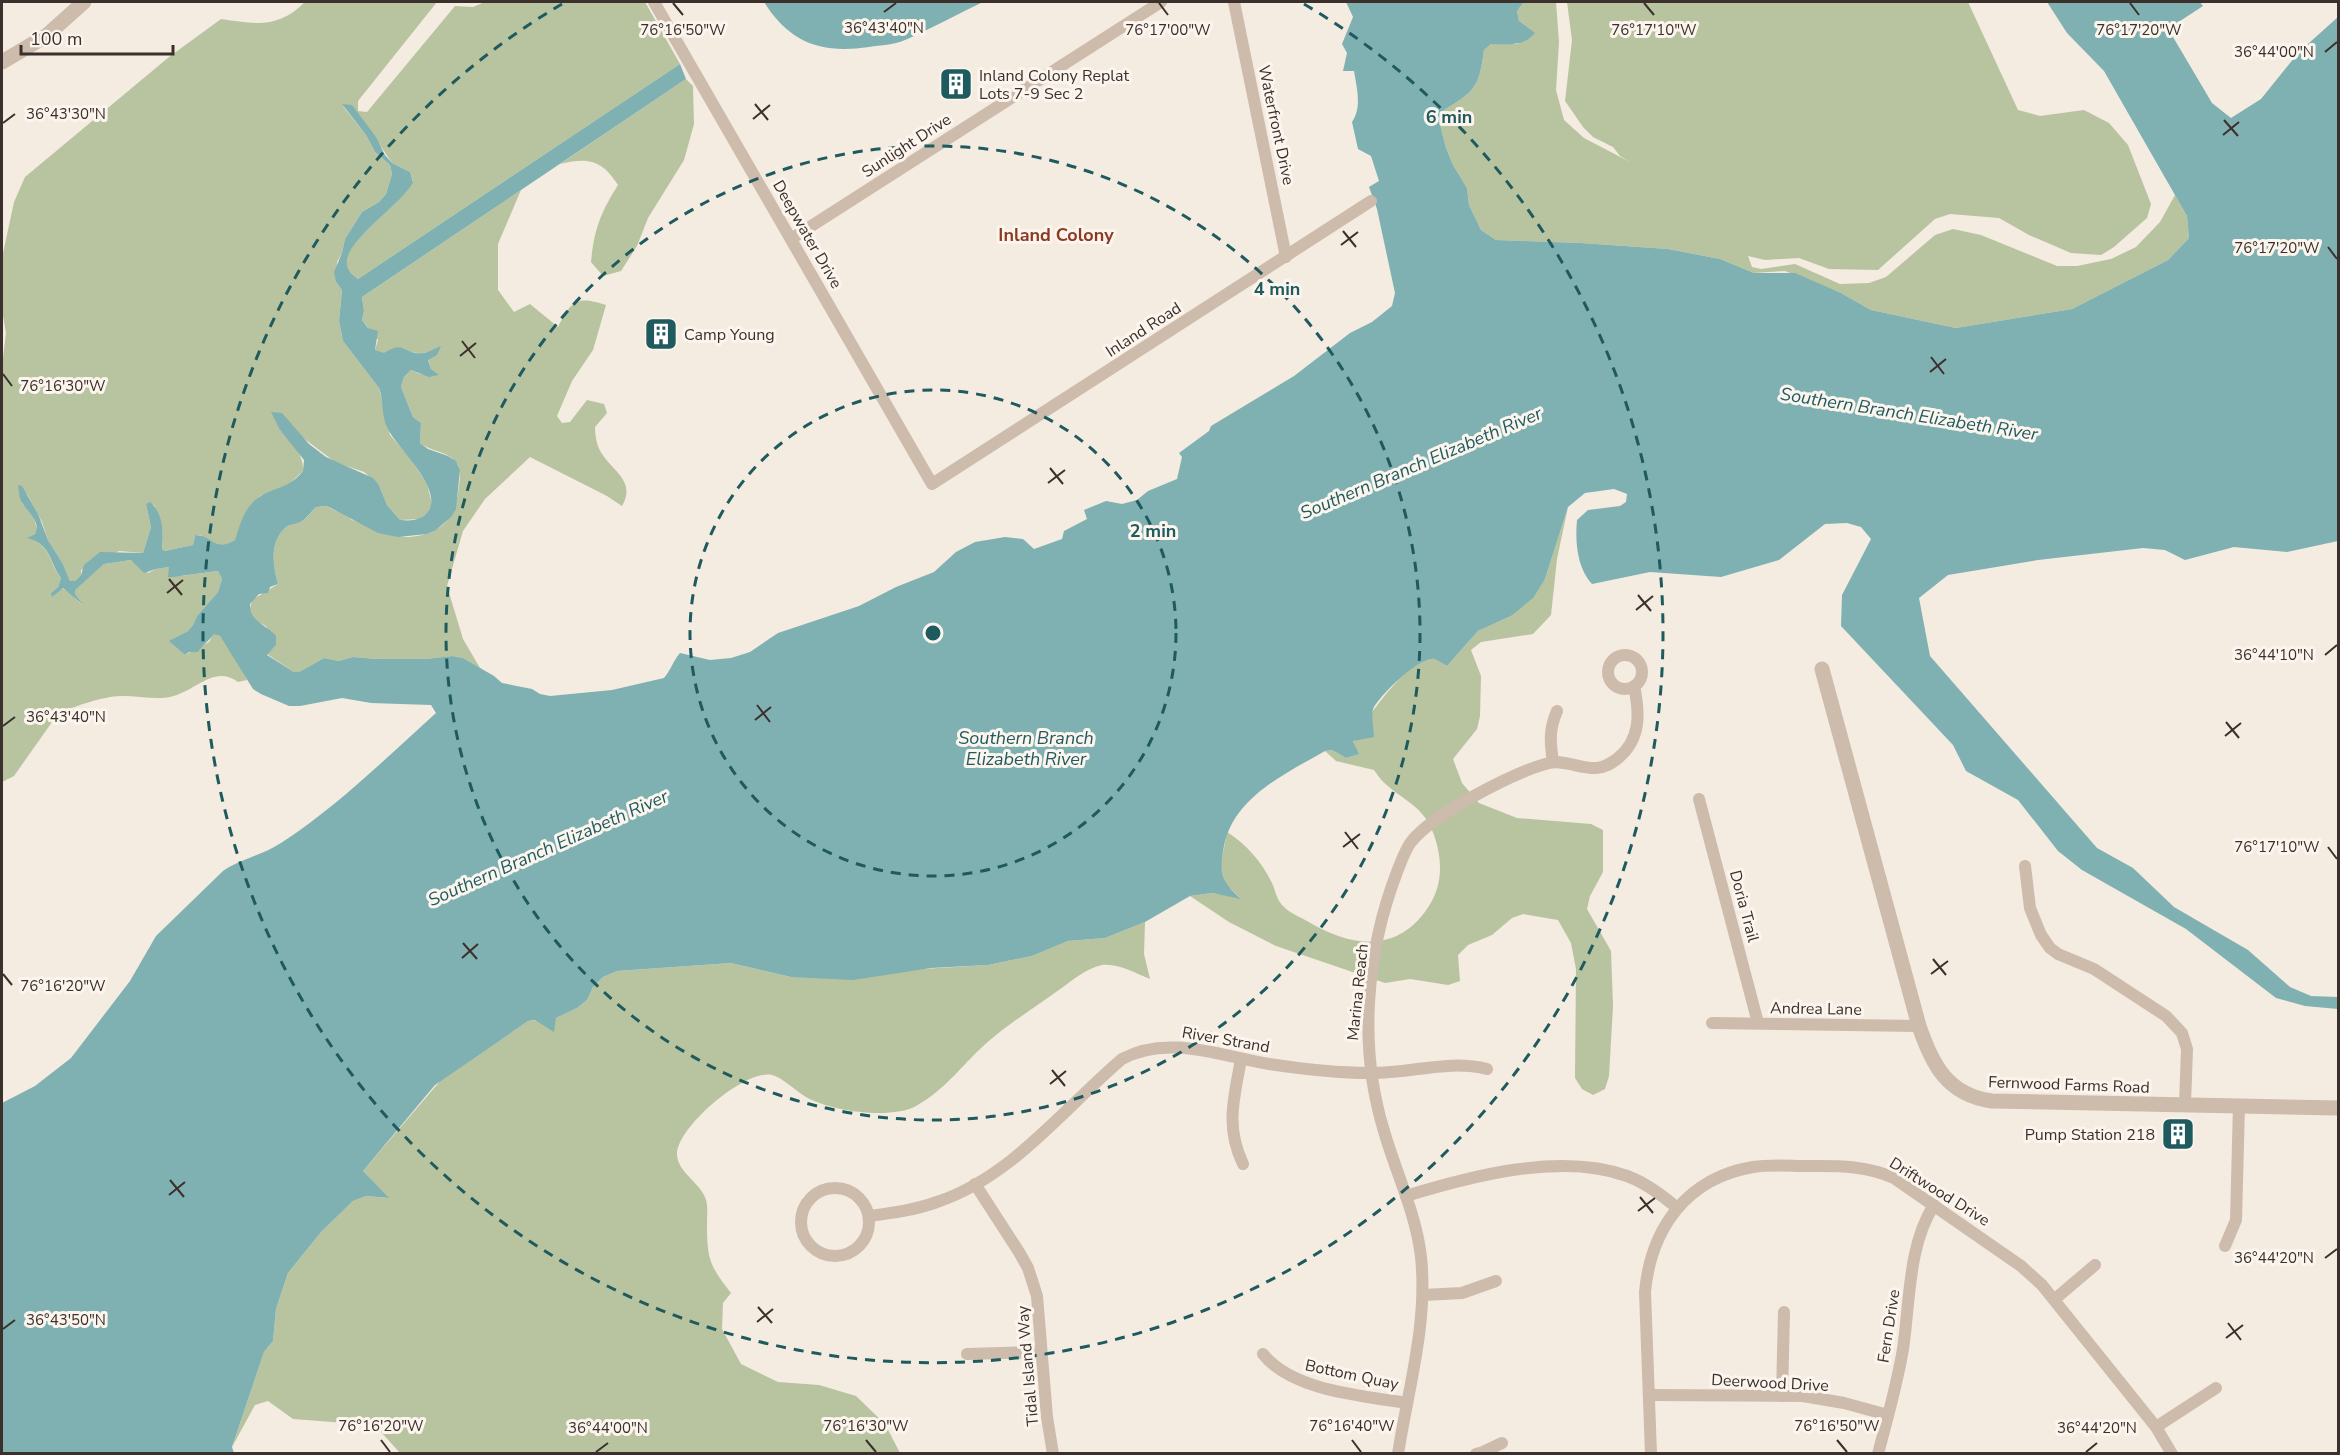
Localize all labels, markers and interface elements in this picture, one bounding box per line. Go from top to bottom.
scale bar [21,18,172,56]
text: 36°43'40"N [844,18,924,38]
text: 76°16'50"W [640,20,726,40]
text: 76°17'00"W [1125,20,1211,40]
text: 76°17'10"W [1611,20,1697,40]
text: 76°17'20"W [2096,20,2182,40]
text: 100 m [30,27,82,51]
text: 36°44'00"N [2234,42,2314,62]
street label: Waterfront Drive [1253,63,1299,187]
place label: Inland Colony Replat Lots 7-9 Sec 2 [979,65,1130,105]
building icon: Inland Colony Replat Lots 7-9 Sec 2 [938,66,974,102]
text: 36°43'30"N [26,104,106,124]
text: 6 min [1426,105,1472,129]
street label: Sunlight Drive [858,109,956,183]
street label: Deepwater Drive [767,176,847,293]
district label: Inland Colony [998,223,1114,247]
text: 76°17'20"W [2234,238,2320,258]
text: 4 min [1254,277,1300,301]
street label: Inland Road [1101,297,1186,363]
building icon: Camp Young [643,316,679,352]
place label: Camp Young [684,324,775,346]
text: 76°16'30"W [20,376,106,396]
water label: Southern Branch Elizabeth River [1779,382,2040,446]
water label: Southern Branch Elizabeth River [1296,401,1546,525]
text: 2 min [1130,519,1176,543]
centre of rings [923,623,943,643]
text: 36°44'10"N [2234,645,2314,665]
text: 36°43'40"N [26,707,106,727]
water label: Southern Branch Elizabeth River [958,726,1094,771]
water label: Southern Branch Elizabeth River [424,784,672,912]
text: 76°17'10"W [2234,837,2320,857]
street label: Doria Trail [1724,868,1764,945]
street label: Marina Reach [1342,943,1374,1042]
text: 76°16'20"W [20,976,106,996]
street label: Andrea Lane [1770,997,1862,1021]
street label: River Strand [1180,1021,1271,1059]
street label: Fernwood Farms Road [1988,1071,2150,1099]
building icon: Pump Station 218 [2160,1116,2196,1152]
place label: Pump Station 218 [2025,1124,2155,1146]
street label: Driftwood Drive [1885,1152,1994,1232]
text: 36°44'20"N [2234,1248,2314,1268]
street label: Fern Drive [1872,1288,1906,1364]
street label: Tidal Island Way [1012,1304,1044,1427]
text: 36°43'50"N [26,1310,106,1330]
street label: Bottom Quay [1303,1354,1401,1396]
street label: Deerwood Drive [1711,1369,1829,1397]
text: 76°16'20"W [338,1416,424,1436]
text: 76°16'30"W [823,1416,909,1436]
text: 76°16'40"W [1309,1416,1395,1436]
text: 76°16'50"W [1794,1416,1880,1436]
text: 36°44'00"N [568,1418,648,1438]
text: 36°44'20"N [2057,1418,2137,1438]

